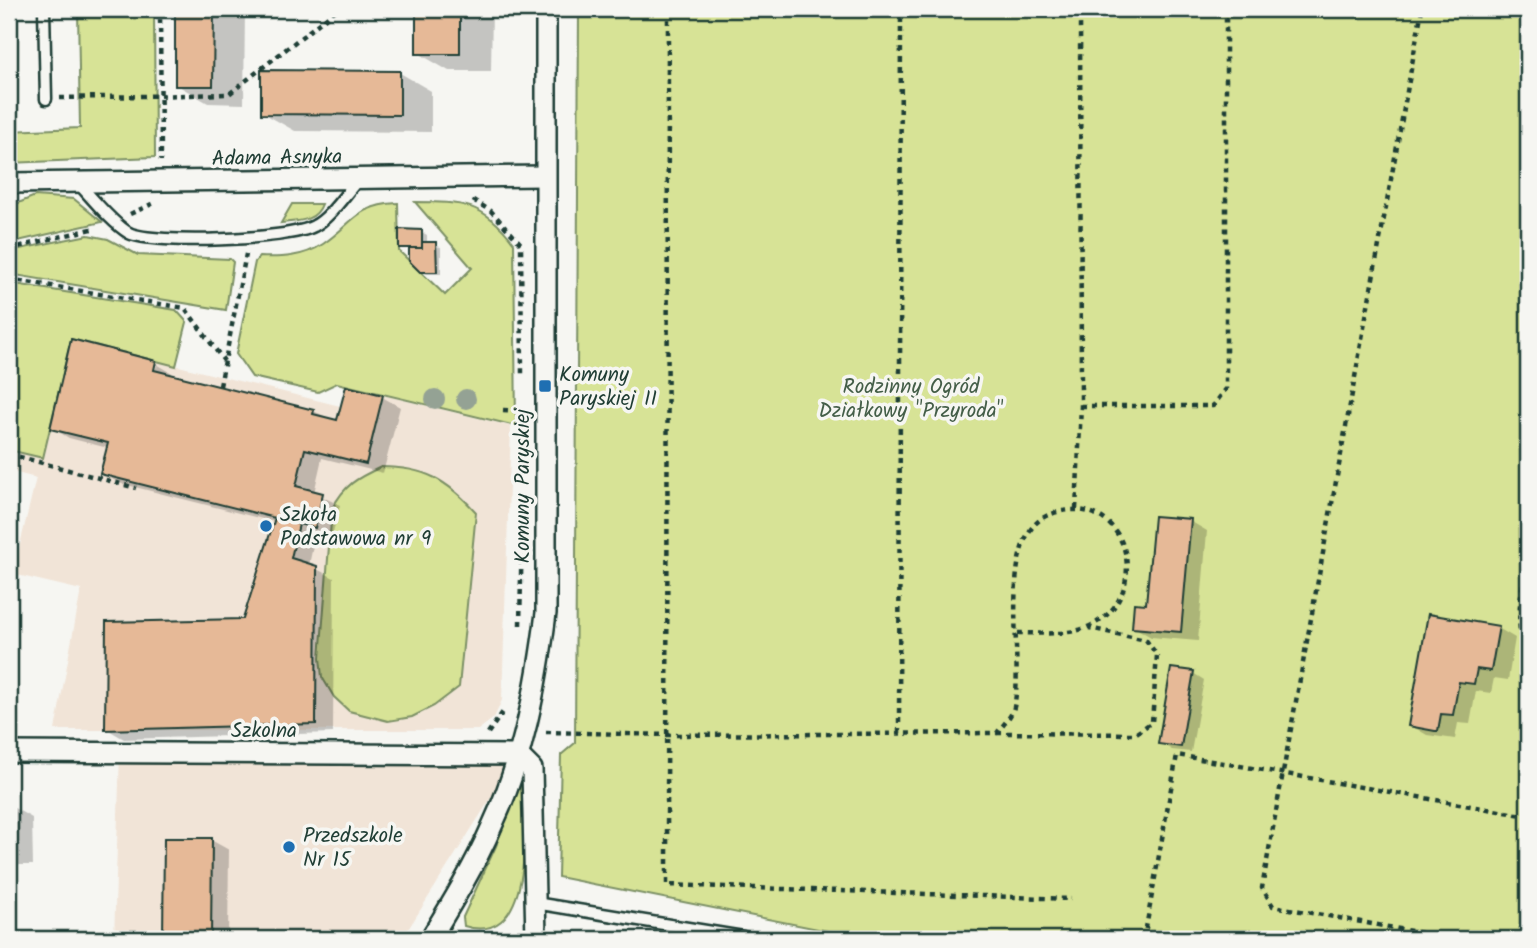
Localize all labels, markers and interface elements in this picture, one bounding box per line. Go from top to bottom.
street label: Adama Asnyka [211,141,343,176]
place label: Komuny Paryskiej II [559,359,657,416]
park label: Rodzinny Ogród Działkowy "Przyroda" [818,371,1004,428]
marker: Komuny Paryskiej II [537,378,553,394]
street label: Komuny Paryskiej [507,408,540,563]
place label: Szkoła Podstawowa nr 9 [280,499,431,556]
marker: Szkoła Podstawowa nr 9 [258,518,274,534]
street label: Szkolna [231,715,297,748]
place label: Przedszkole Nr 15 [303,820,403,877]
marker: Przedszkole Nr 15 [281,839,297,855]

